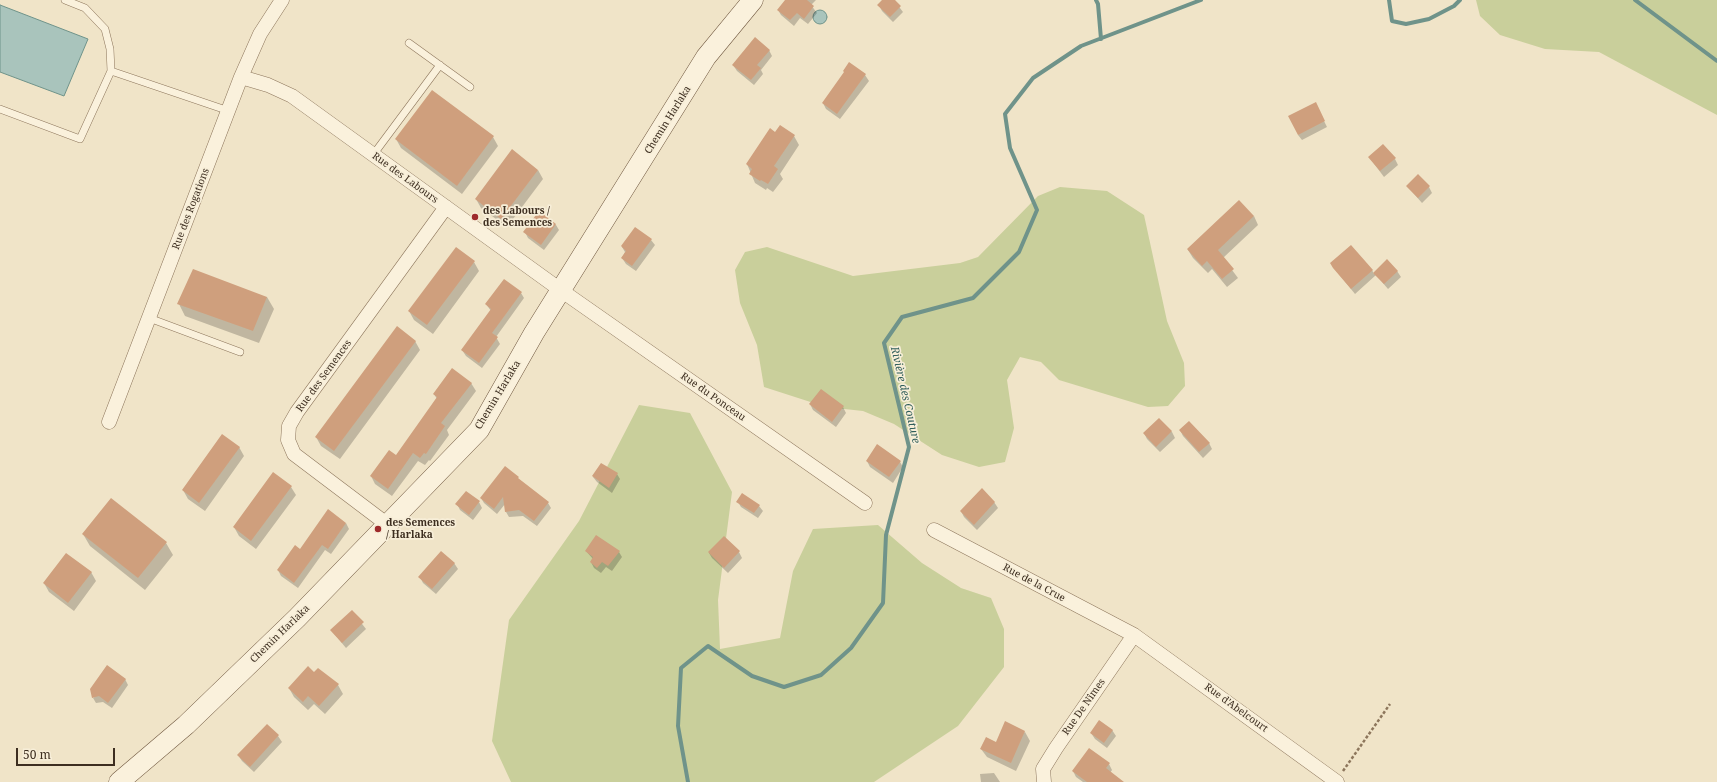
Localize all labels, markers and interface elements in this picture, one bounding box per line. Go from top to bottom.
street label: Chemin Harlaka [642,84,694,156]
street label: Rue des Labours [370,150,440,206]
street label: Rue des Rogations [170,167,212,251]
place label: des Labours / des Semences [483,205,552,228]
marker: des Labours / des Semences [470,212,480,222]
street label: Rue des Semences [294,338,354,414]
water label: Rivière des Couture [887,345,923,445]
street label: Chemin Harlaka [473,358,523,432]
street label: Rue du Ponceau [678,370,748,424]
place label: des Semences / Harlaka [386,517,455,540]
marker: des Semences / Harlaka [373,524,383,534]
street label: Rue de la Crue [1001,562,1067,604]
street label: Chemin Harlaka [248,603,312,665]
street label: Rue De Nîmes [1060,676,1108,738]
street label: Rue d'Abelcourt [1202,681,1270,735]
scale bar [18,740,117,766]
text: 50 m [23,746,51,763]

